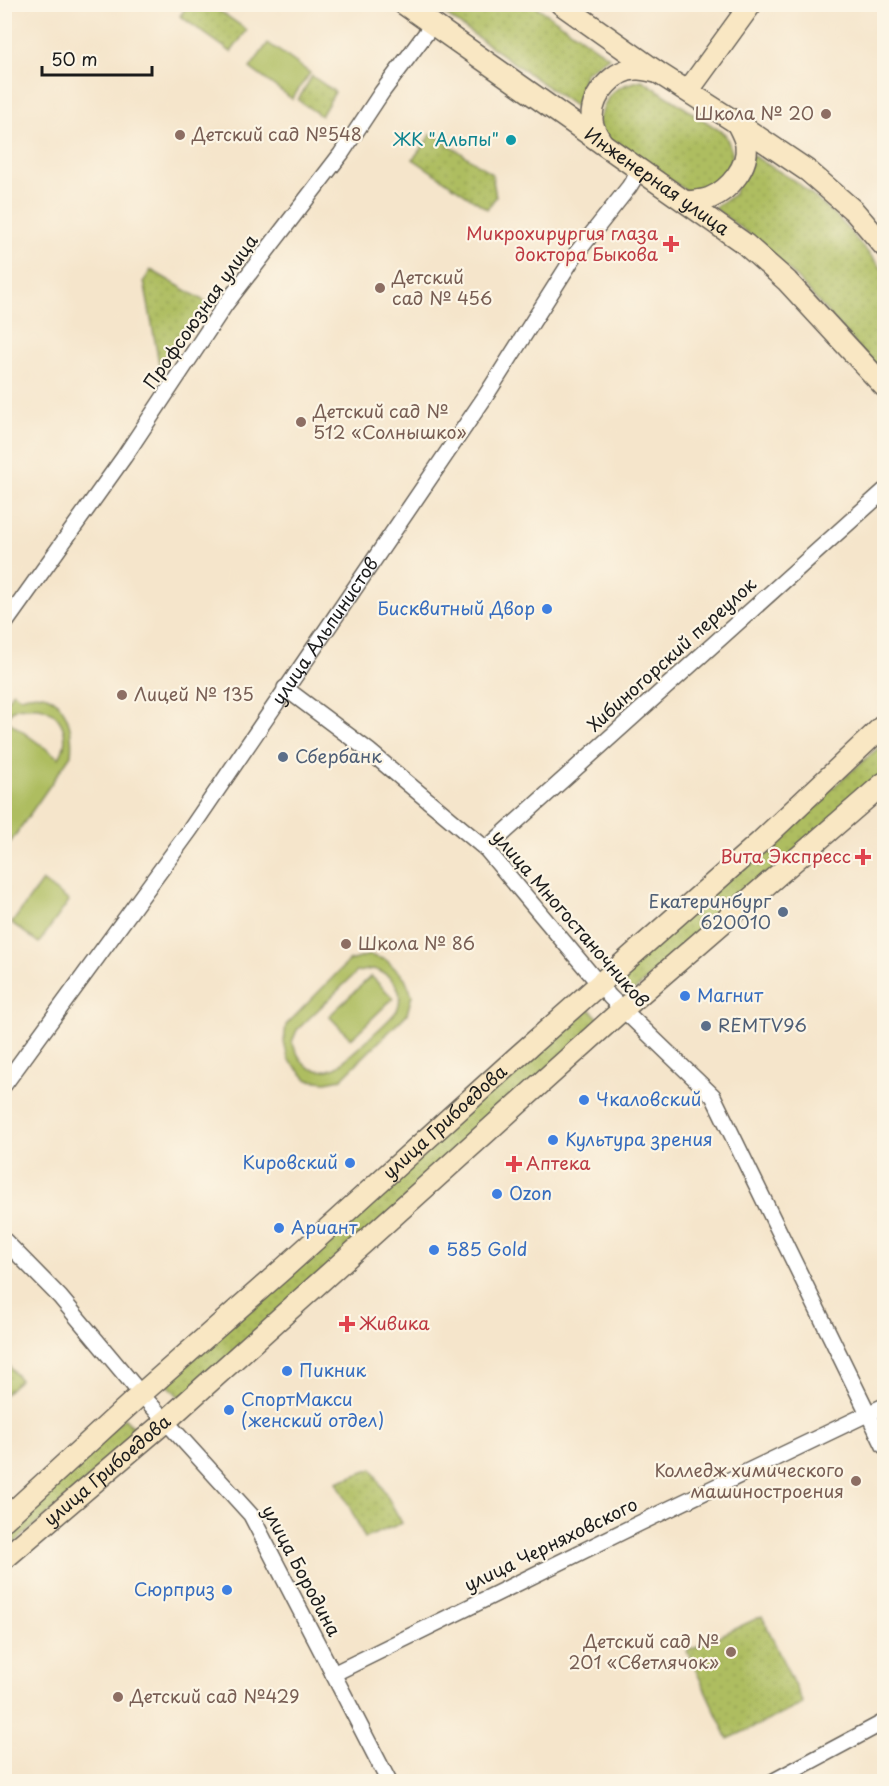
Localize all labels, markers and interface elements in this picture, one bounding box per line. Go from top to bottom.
scale bar [42,39,152,77]
text: 50 m [51,45,98,72]
place label: Школа № 20 [695,99,814,126]
marker: Школа № 20 [819,107,833,121]
place label: Детский сад №548 [191,120,362,147]
street label: Инженерная улица [580,120,736,241]
place label: ЖК "Альпы" [392,125,499,152]
marker: Детский сад №548 [173,128,187,142]
marker: ЖК "Альпы" [504,133,518,147]
place label: Микрохирургия глаза доктора Быкова [466,219,659,267]
street label: Профсоюзная улица [136,228,264,394]
marker: Микрохирургия глаза доктора Быкова [662,235,680,253]
place label: Детский сад № 456 [391,263,492,311]
marker: Детский сад № 456 [373,281,387,295]
place label: Детский сад № 512 «Солнышко» [312,397,467,445]
marker: Детский сад № 512 «Солнышко» [294,415,308,429]
street label: улица Альпинистов [264,551,384,710]
street label: Хибиногорский переулок [581,570,762,737]
place label: Бисквитный Двор [377,594,535,621]
marker: Бисквитный Двор [540,602,554,616]
place label: Лицей № 135 [134,680,254,707]
marker: Лицей № 135 [115,688,129,702]
place label: Сбербанк [295,742,382,769]
marker: Сбербанк [276,750,290,764]
street label: улица Многостаночников [486,823,656,1013]
place label: Вита Экспресс [720,842,851,869]
marker: Вита Экспресс [856,850,870,864]
place label: Екатеринбург 620010 [648,887,772,935]
marker: Екатеринбург 620010 [776,905,790,919]
place label: Школа № 86 [358,929,475,956]
marker: Школа № 86 [339,937,353,951]
place label: Магнит [697,981,764,1008]
marker: Магнит [678,989,692,1003]
place label: REMTV96 [718,1011,807,1038]
marker: REMTV96 [699,1019,713,1033]
street label: улица Грибоедова [376,1057,513,1185]
place label: Чкаловский [596,1085,701,1112]
marker: Чкаловский [577,1093,591,1107]
place label: Культура зрения [565,1125,713,1152]
marker: Культура зрения [546,1133,560,1147]
place label: Кировский [242,1148,338,1175]
place label: Аптека [526,1149,591,1176]
marker: Кировский [343,1156,357,1170]
marker: Аптека [507,1157,521,1171]
place label: Ozon [509,1179,552,1206]
marker: Ozon [490,1187,504,1201]
place label: Ариант [291,1213,358,1240]
marker: Ариант [272,1221,286,1235]
place label: 585 Gold [446,1235,527,1262]
marker: 585 Gold [427,1243,441,1257]
place label: Живика [359,1309,430,1336]
marker: Живика [340,1317,354,1331]
place label: Пикник [299,1356,367,1383]
marker: Пикник [280,1364,294,1378]
place label: СпортМакси (женский отдел) [241,1385,384,1433]
marker: СпортМакси (женский отдел) [222,1403,236,1417]
street label: улица Грибоедова [37,1407,177,1532]
place label: Колледж химического машиностроения [654,1456,844,1504]
marker: Колледж химического машиностроения [849,1474,863,1488]
street label: улица Черняховского [459,1490,642,1597]
street label: улица Бородина [256,1500,349,1641]
place label: Сюрприз [134,1575,215,1602]
marker: Сюрприз [220,1583,234,1597]
place label: Детский сад № 201 «Светлячок» [569,1627,719,1675]
marker: Детский сад № 201 «Светлячок» [724,1645,738,1659]
place label: Детский сад №429 [129,1682,300,1709]
marker: Детский сад №429 [111,1690,125,1704]

